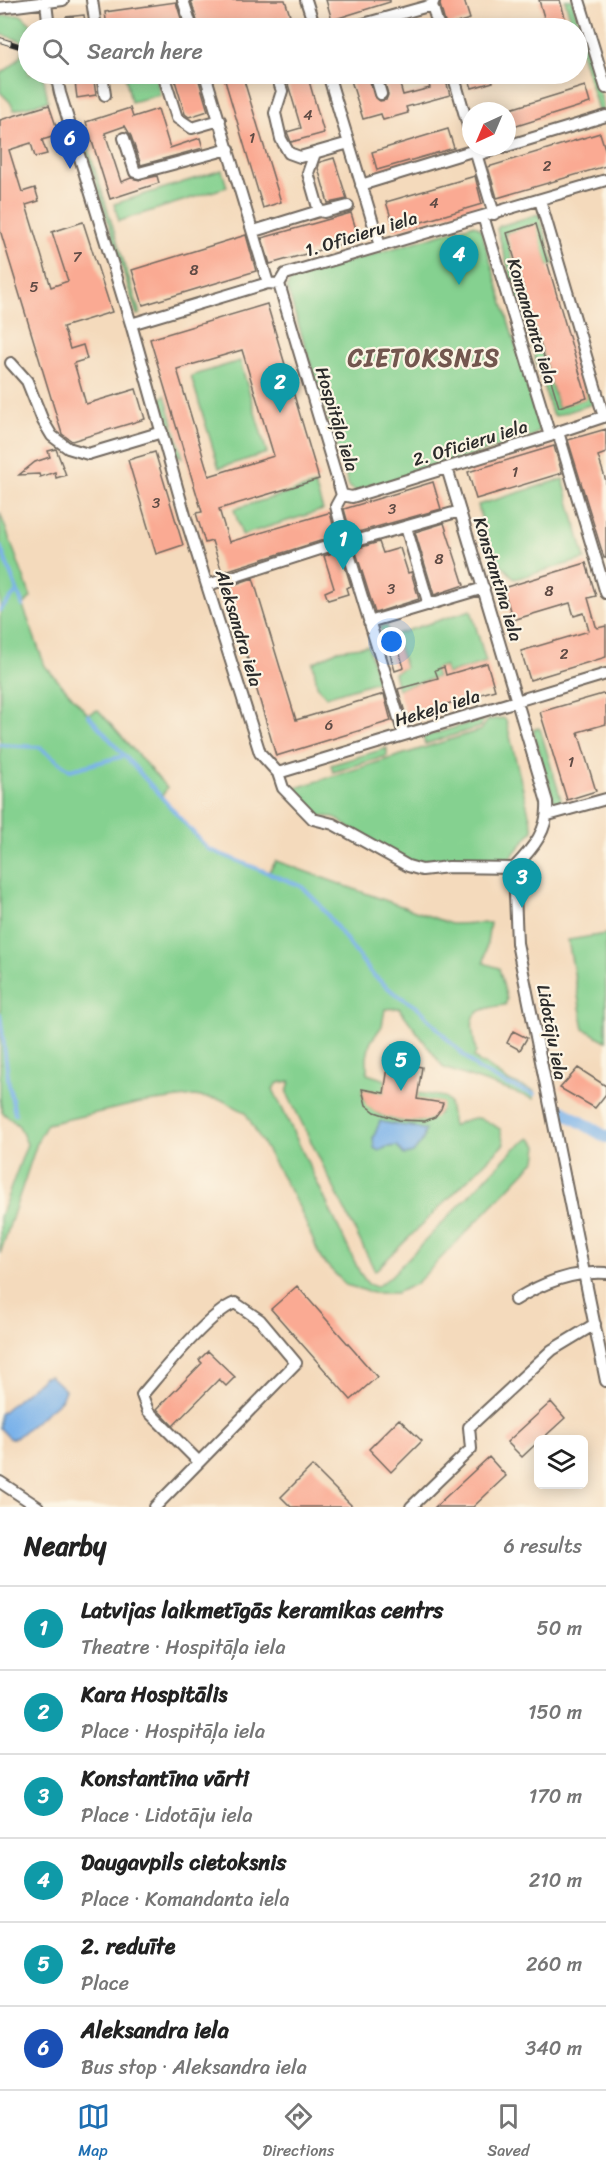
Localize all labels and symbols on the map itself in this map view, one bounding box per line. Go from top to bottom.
house number: 4 [303,102,313,128]
north arrow [462,102,516,156]
pin: 6 [50,120,90,169]
house number: 1 [249,125,255,151]
house number: 2 [543,153,552,179]
house number: 4 [429,190,439,216]
street label: 1. Oficieru iela [301,202,421,266]
pin: 4 [440,236,478,285]
house number: 7 [73,244,83,270]
street label: Komandanta iela [498,254,566,388]
house number: 8 [189,257,199,283]
house number: 5 [29,274,39,300]
district label: CIETOKSNIS [347,337,500,379]
street label: Hospitāļa iela [306,363,368,475]
pin: 2 [260,364,300,413]
street label: 2. Oficieru iela [409,410,531,476]
house number: 1 [512,459,518,485]
house number: 3 [152,490,160,516]
house number: 3 [388,496,396,522]
street label: Konstantīna iela [464,513,532,645]
pin: 1 [324,520,362,570]
house number: 8 [434,546,444,572]
street label: Aleksandra iela [206,565,272,690]
house number: 3 [387,576,395,602]
house number: 8 [544,578,554,604]
your location [377,627,406,656]
house number: 2 [560,641,569,667]
street label: Hekeļa iela [390,680,484,736]
house number: 6 [325,712,333,738]
house number: 1 [568,749,574,775]
pin: 3 [502,858,542,908]
street label: Lidotāju iela [527,981,577,1083]
pin: 5 [382,1042,420,1091]

